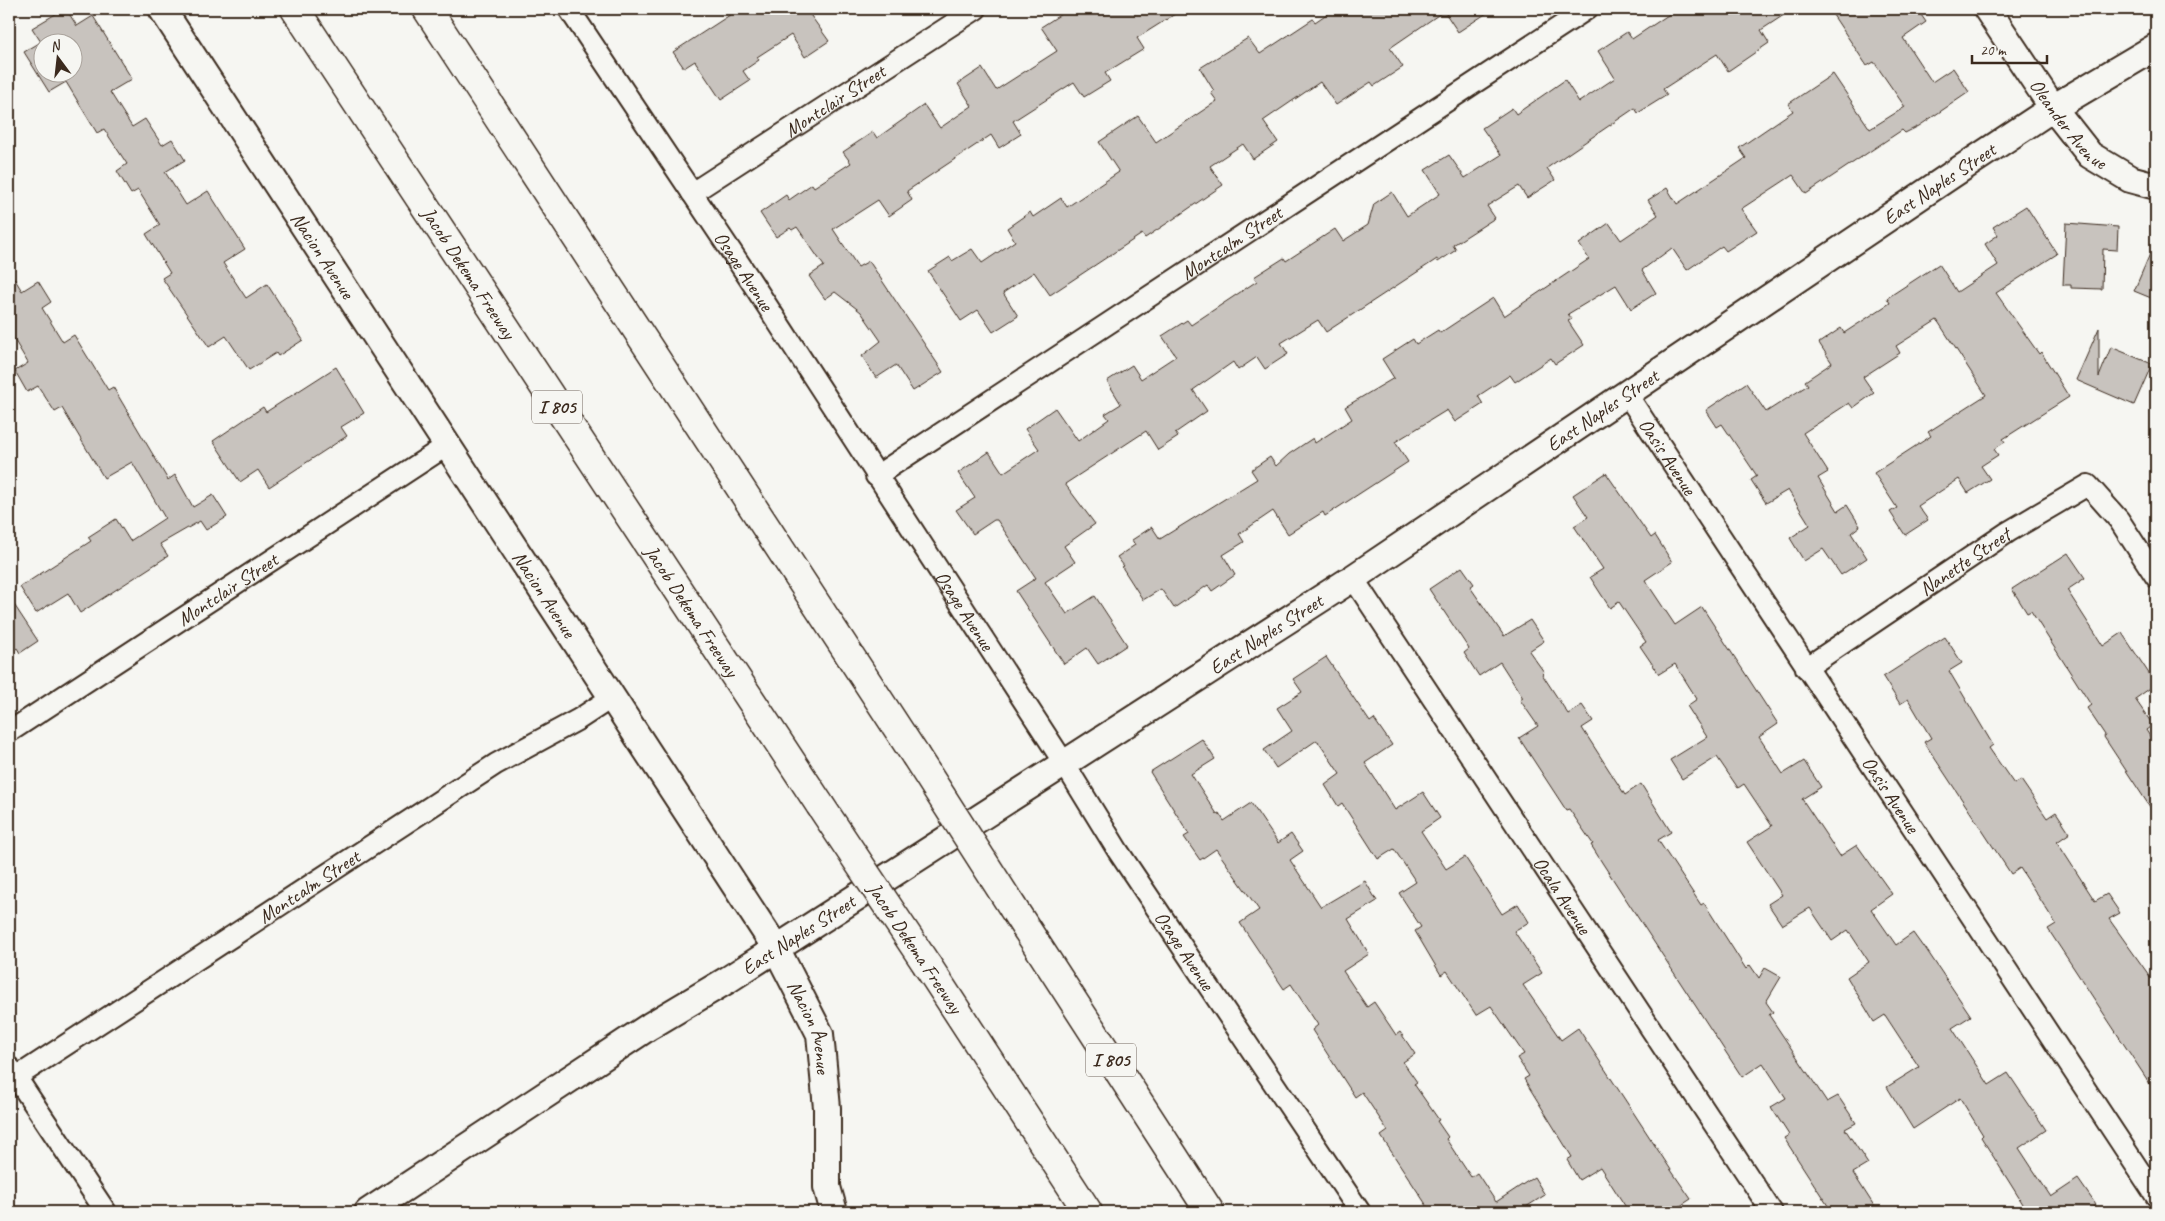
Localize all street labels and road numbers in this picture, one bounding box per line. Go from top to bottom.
street label: Montclair Street [780,58,892,142]
street label: Oleander Avenue [2024,74,2112,175]
street label: East Naples Street [1878,136,2002,230]
street label: Montcalm Street [1176,199,1289,285]
street label: Jacob Dekema Freeway [416,201,523,345]
street label: Nacion Avenue [285,207,361,304]
street label: Osage Avenue [709,226,780,317]
street label: East Naples Street [1541,362,1665,457]
road number: I 805 [532,391,582,424]
street label: Oasis Avenue [1634,413,1703,501]
street label: Nanette Street [1914,520,2018,601]
street label: Jacob Dekema Freeway [639,539,746,683]
street label: Montclair Street [172,546,284,631]
street label: Nacion Avenue [507,546,583,643]
street label: Osage Avenue [930,566,1001,656]
street label: East Naples Street [1205,587,1329,680]
street label: Oasis Avenue [1857,751,1926,839]
street label: Montcalm Street [253,843,366,929]
street label: Ocala Avenue [1528,851,1598,940]
street label: Jacob Dekema Freeway [861,877,969,1020]
street label: East Naples Street [737,888,862,980]
street label: Osage Avenue [1149,906,1221,996]
street label: Nacion Avenue [782,976,836,1076]
road number: I 805 [1086,1044,1136,1076]

